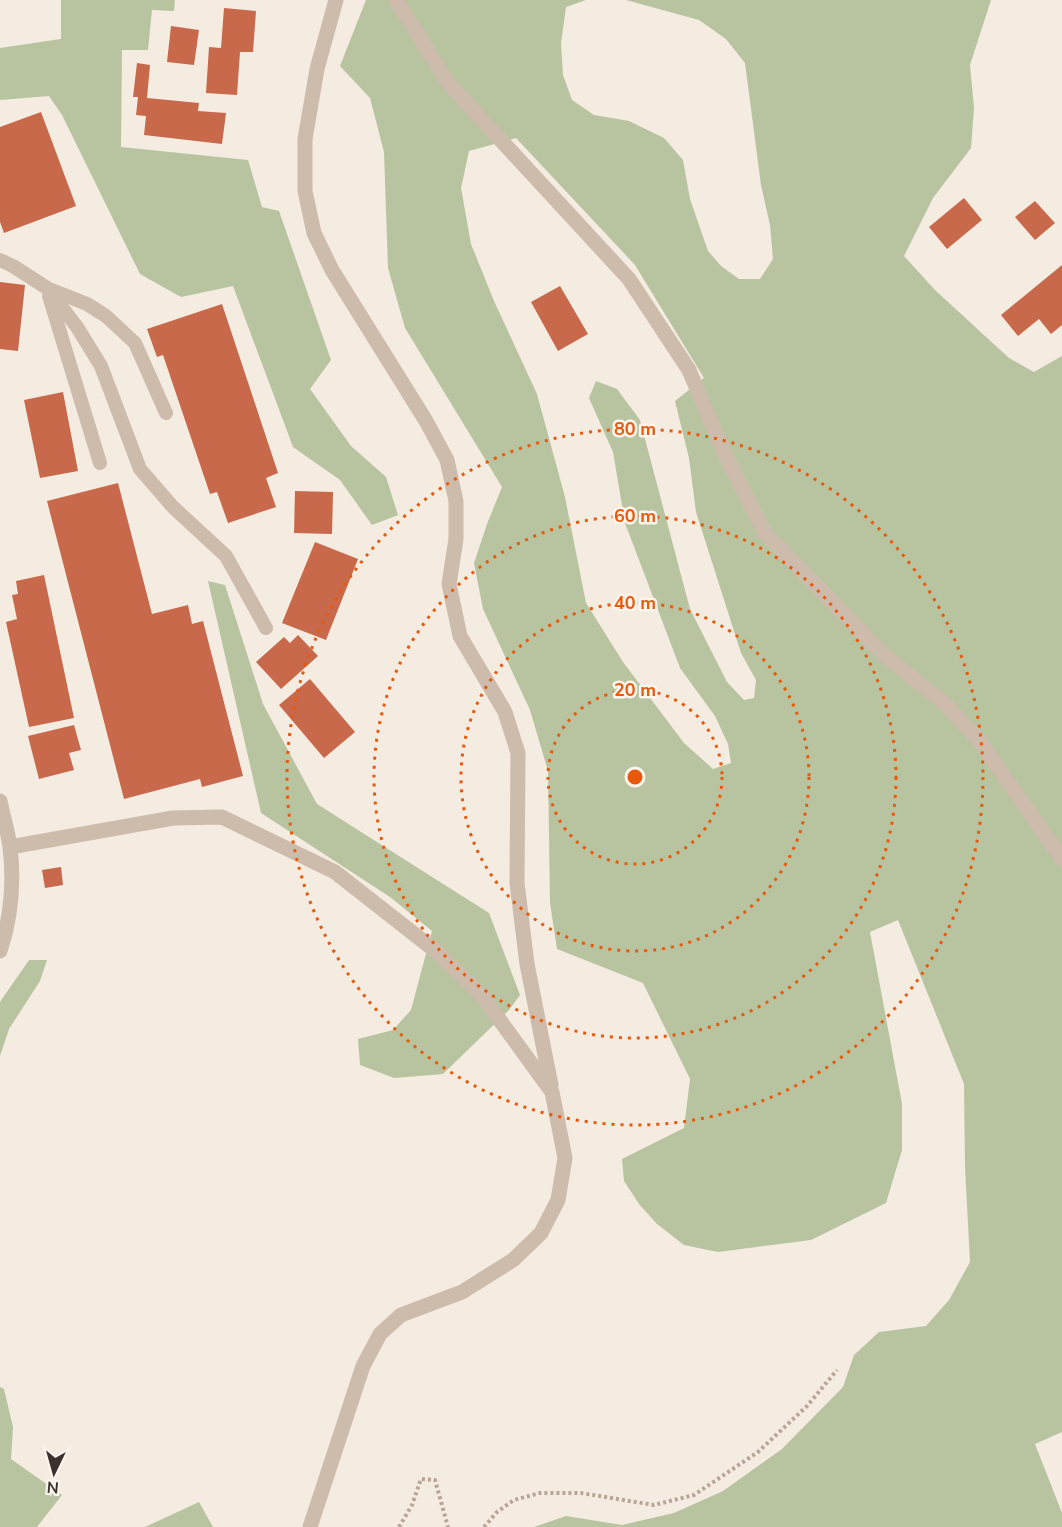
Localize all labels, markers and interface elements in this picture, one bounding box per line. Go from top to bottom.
text: 80 m [614,417,656,441]
text: 60 m [614,504,656,528]
text: 40 m [614,591,656,615]
text: 20 m [614,678,656,702]
centre of rings [625,767,645,787]
north arrow [24,1443,84,1503]
text: N [46,1475,60,1498]

